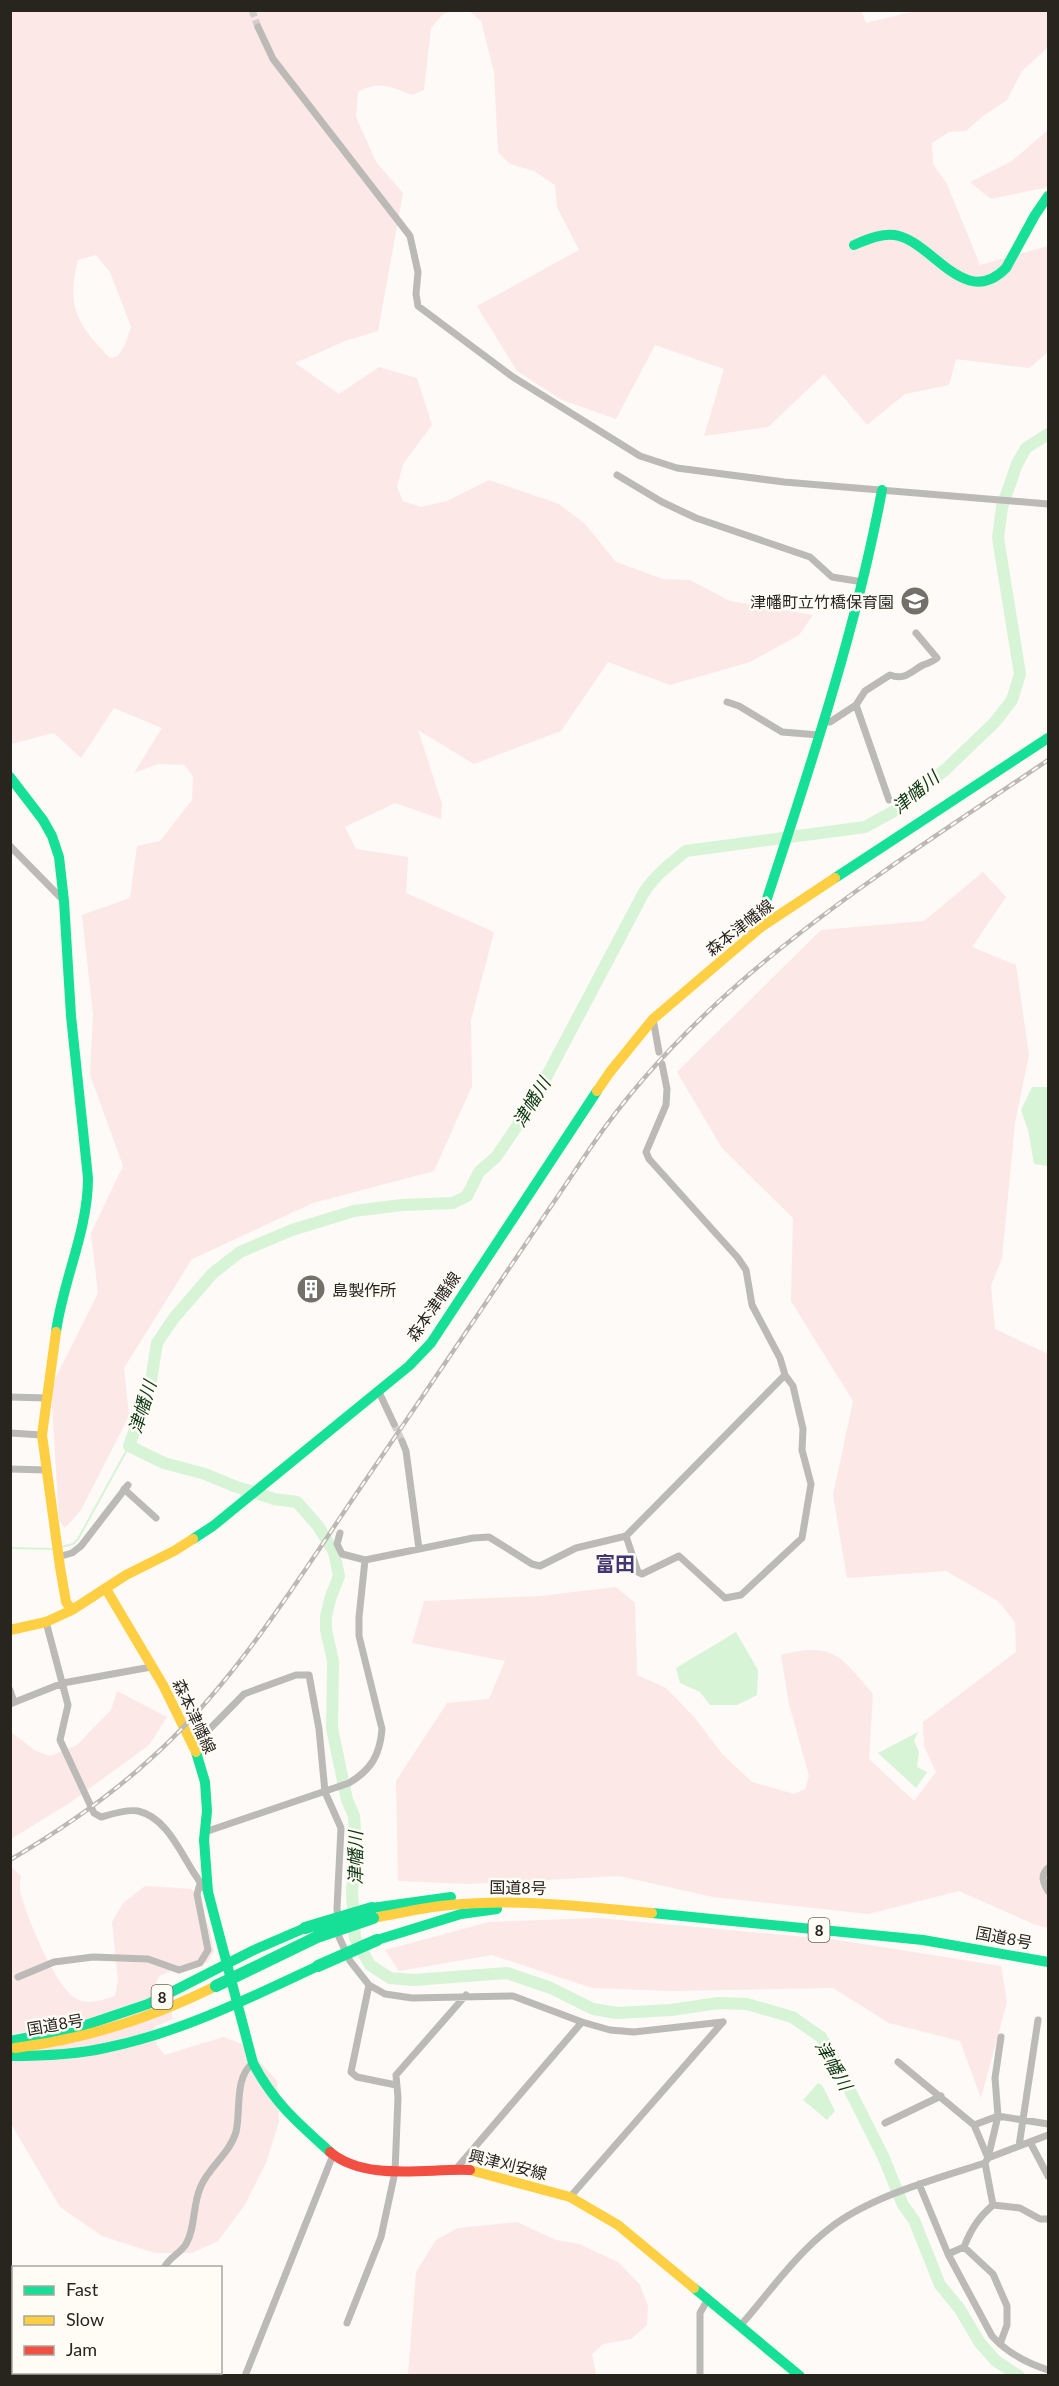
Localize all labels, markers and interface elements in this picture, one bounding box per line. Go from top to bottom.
school or university icon: 津幡町立竹橋保育園 [899,585,931,617]
place label: 津幡町立竹橋保育園 [750,592,894,611]
water label: 津幡川 [887,765,944,818]
street label: 森本津幡線 [702,895,776,959]
water label: 津幡川 [508,1071,555,1131]
street label: 森本津幡線 [402,1268,464,1344]
building icon: 島製作所 [295,1273,327,1305]
place label: 島製作所 [332,1280,396,1299]
water label: 津幡川 [124,1376,161,1436]
district label: 富田 [595,1551,635,1575]
street label: 森本津幡線 [169,1676,221,1756]
water label: 津幡川 [344,1829,366,1885]
street label: 国道8号 [489,1877,547,1897]
road number: 8 [808,1918,830,1942]
street label: 国道8号 [974,1922,1034,1952]
road number: 8 [152,1985,172,2009]
street label: 国道8号 [25,2010,85,2038]
water label: 津幡川 [811,2036,858,2096]
street label: 興津刈安線 [467,2145,549,2183]
legend [12,2266,222,2374]
text: Fast [66,2278,99,2300]
text: Slow [66,2308,104,2330]
text: Jam [66,2338,97,2360]

